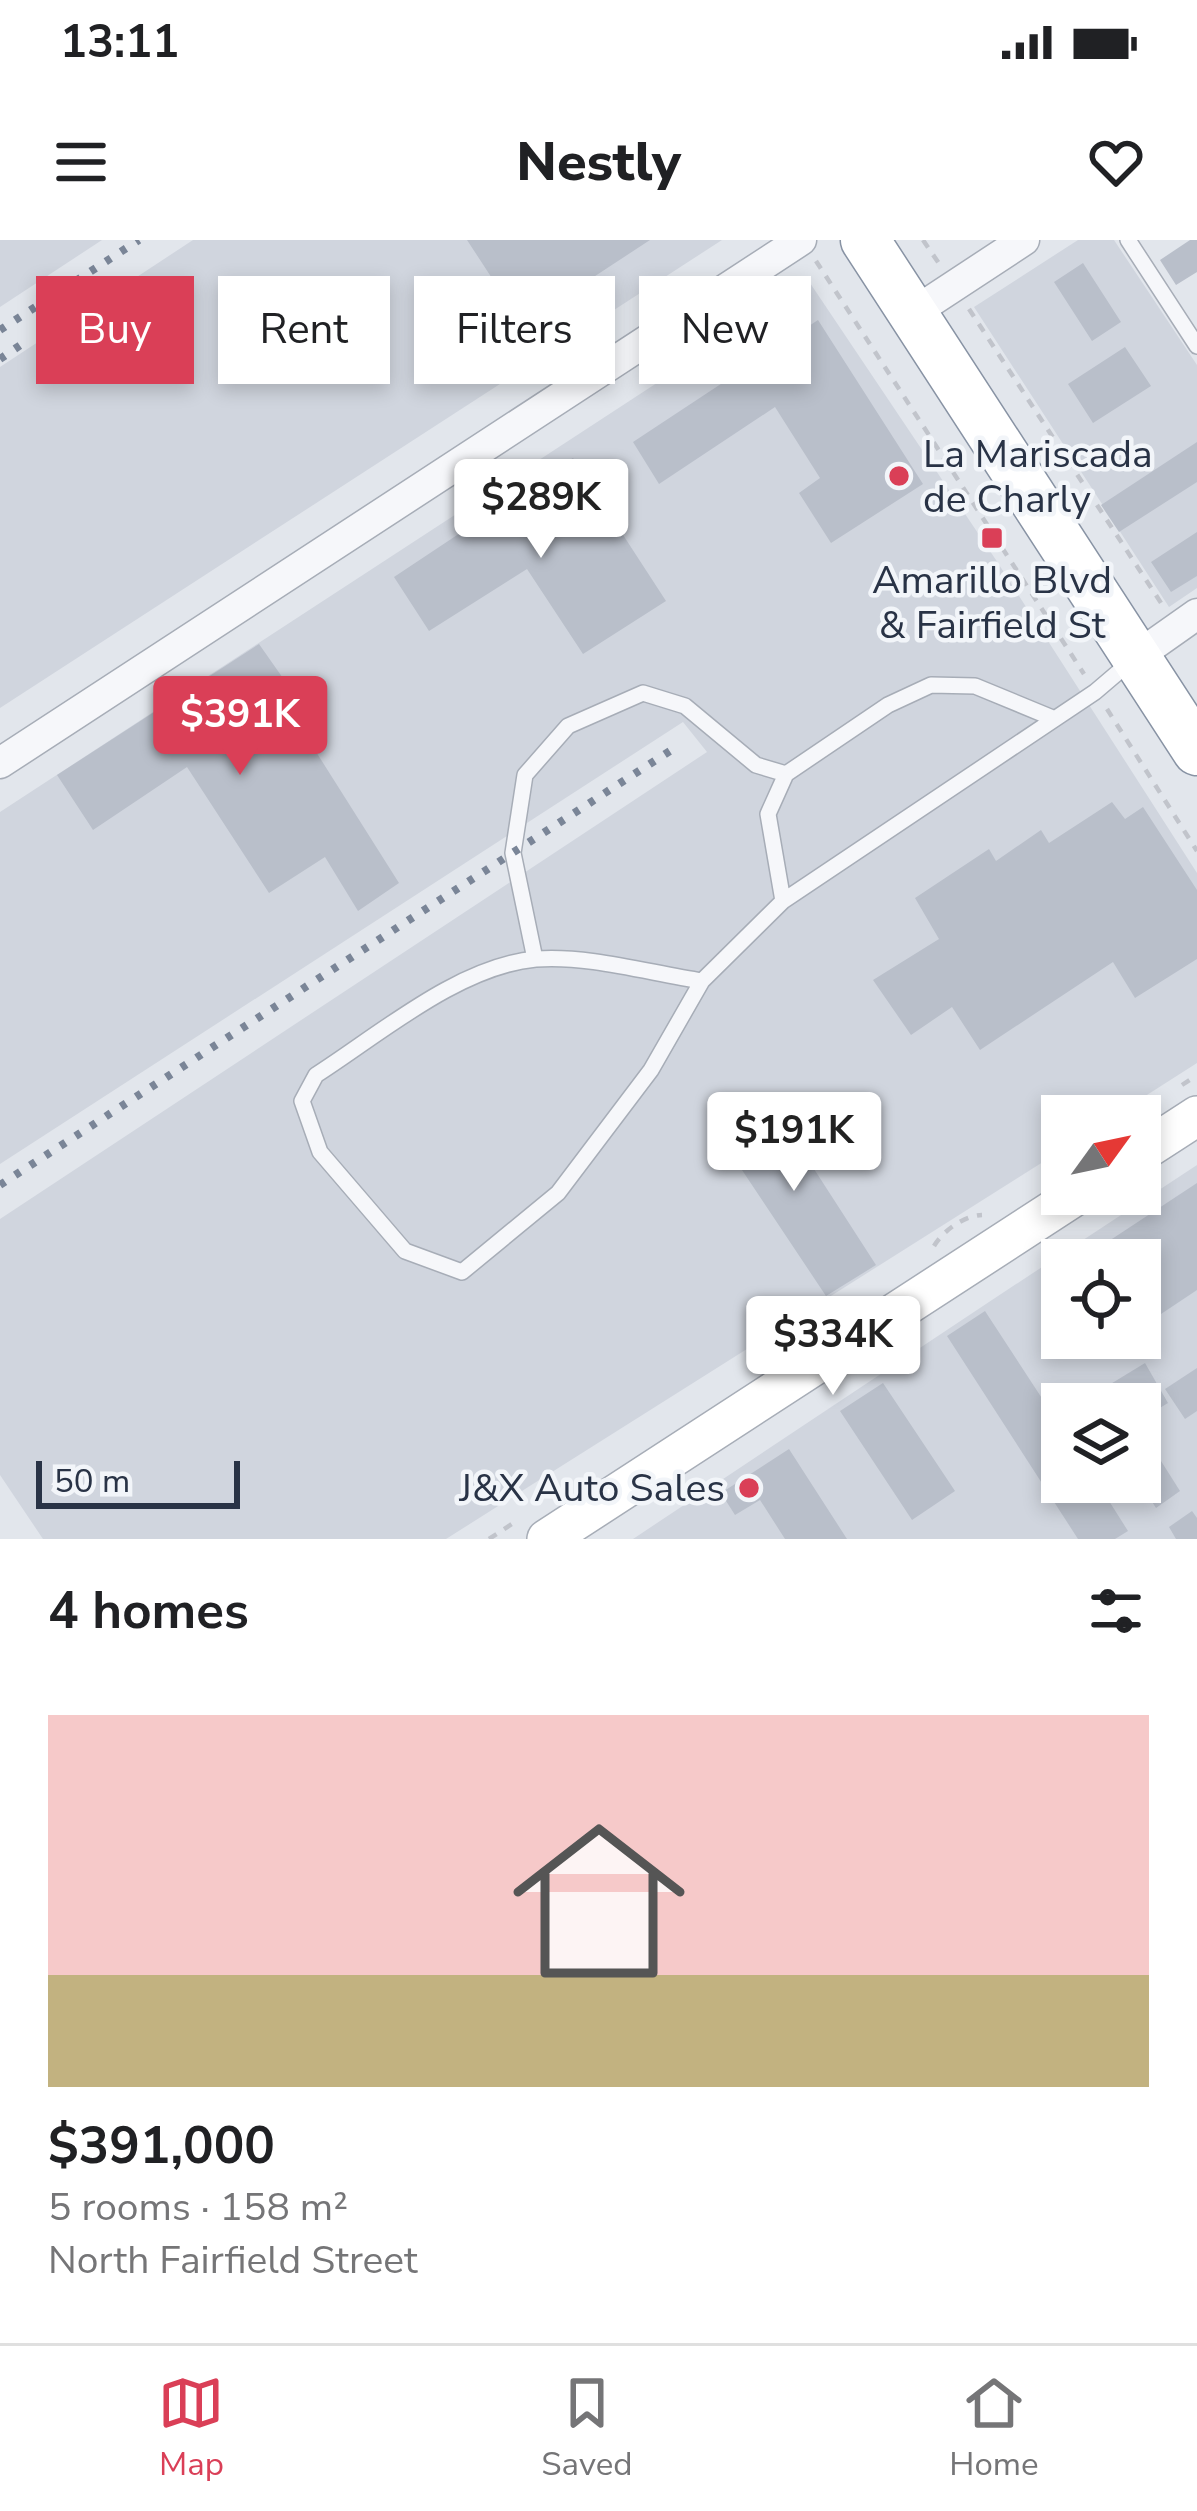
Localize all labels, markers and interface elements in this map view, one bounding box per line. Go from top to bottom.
text: 13:11 [60,12,179,73]
text: Nestly [516,125,681,199]
icon: menu [48,129,114,195]
icon: heart [1083,129,1149,195]
chip: Buy [36,276,194,384]
chip: Rent [218,276,390,384]
chip: Filters [414,276,615,384]
chip: New [639,276,811,384]
place label: La Mariscada de Charly [923,428,1153,526]
pin: $289K [457,459,625,561]
marker: La Mariscada de Charly [886,463,912,489]
text: $289K [481,471,601,524]
marker: Amarillo Blvd & Fairfield St [979,525,1005,551]
place label: Amarillo Blvd & Fairfield St [872,554,1112,652]
pin: $391K [156,676,324,778]
text: $391K [180,688,300,741]
pin: $191K [710,1092,878,1194]
north arrow [1041,1095,1161,1215]
map controls [1041,1095,1161,1503]
text: $191K [734,1104,854,1157]
button: locate [1041,1239,1161,1359]
pin: $334K [749,1296,917,1398]
text: $334K [773,1308,893,1361]
button: layers [1041,1383,1161,1503]
scale bar [36,1455,240,1508]
text: 50 m [54,1459,130,1504]
place label: J&X Auto Sales [458,1462,725,1515]
marker: J&X Auto Sales [736,1475,762,1501]
text: 4 homes [48,1576,249,1646]
icon: filters [1083,1578,1149,1644]
icon: home [491,1793,707,2009]
text: $391,000 [48,2111,275,2181]
text: 5 rooms · 158 m² [48,2181,348,2234]
text: North Fairfield Street [48,2234,418,2287]
tab: Map [158,2370,224,2487]
tab: Saved [541,2370,632,2487]
tab: Home [949,2370,1039,2487]

